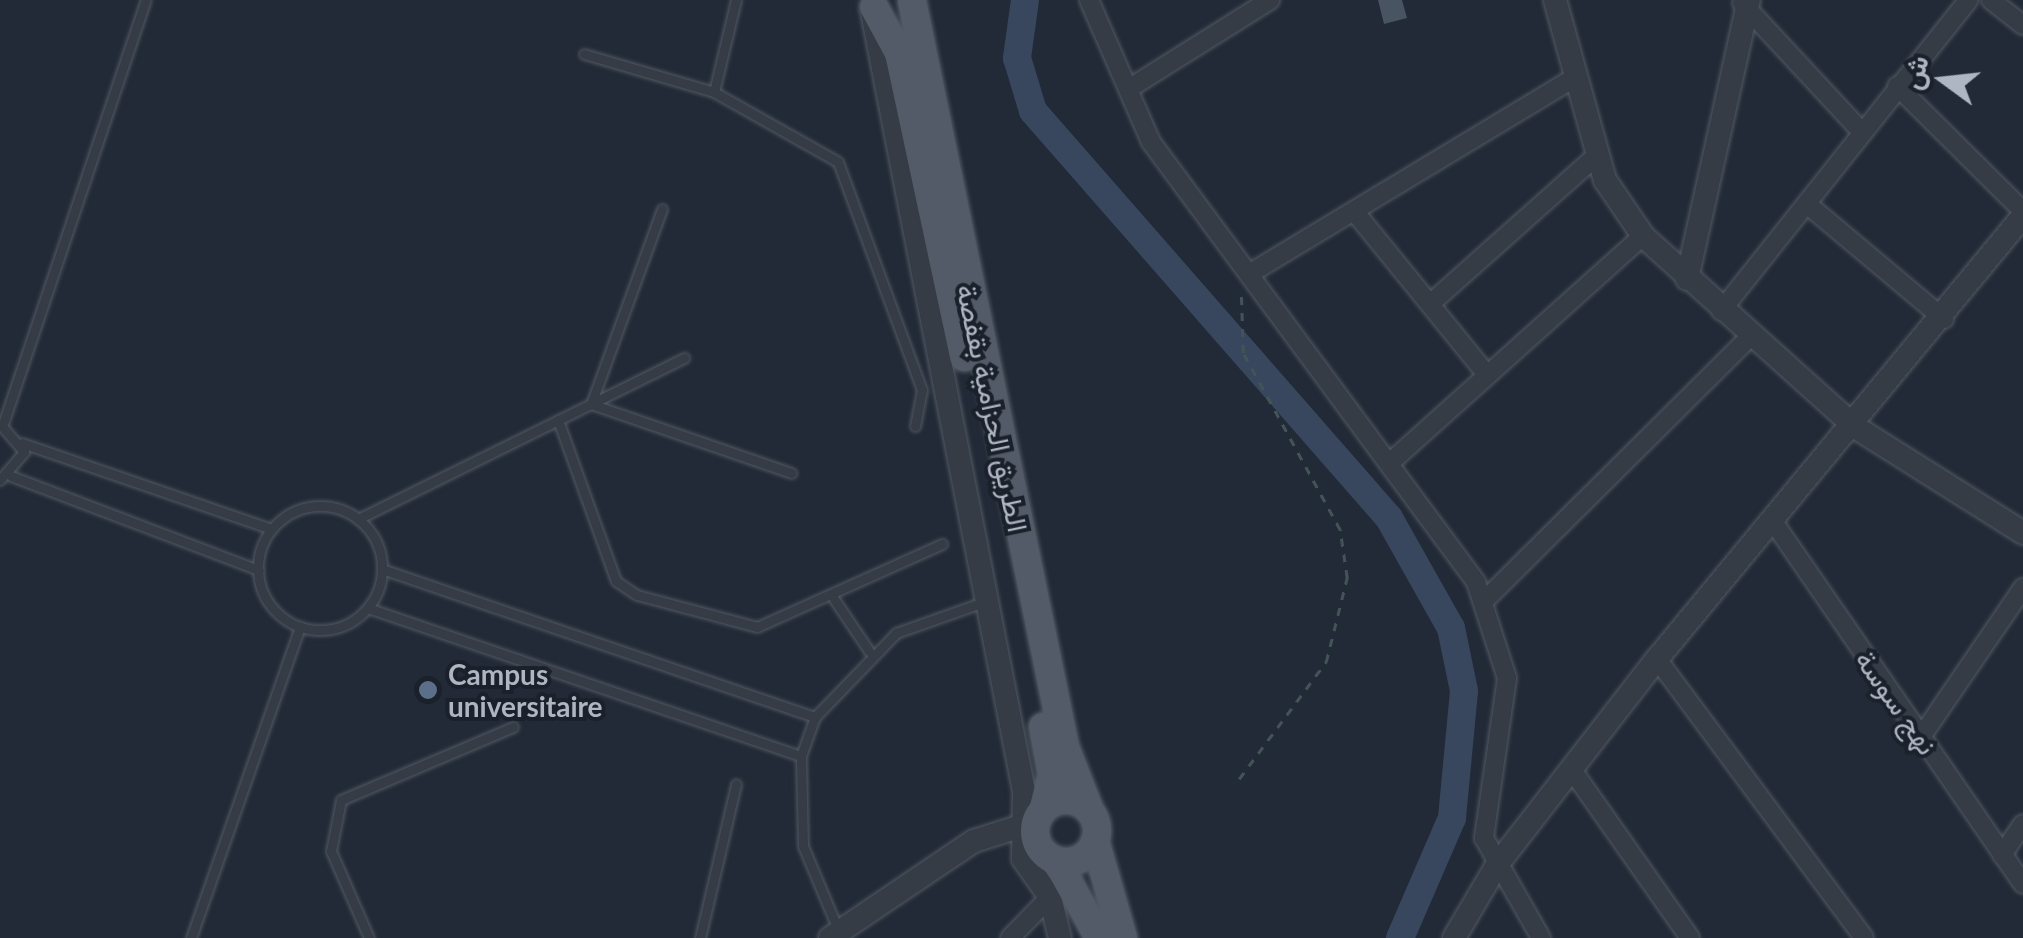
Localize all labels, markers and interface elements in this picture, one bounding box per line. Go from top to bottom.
north arrow [1893,30,1993,130]
text: ش [1893,52,1935,93]
street label: الطريق الحزامية بقفصة [950,281,1036,535]
street label: نهج سوسة [1849,643,1945,761]
place label: Campus universitaire [448,657,603,723]
marker: Campus universitaire [417,679,439,701]

